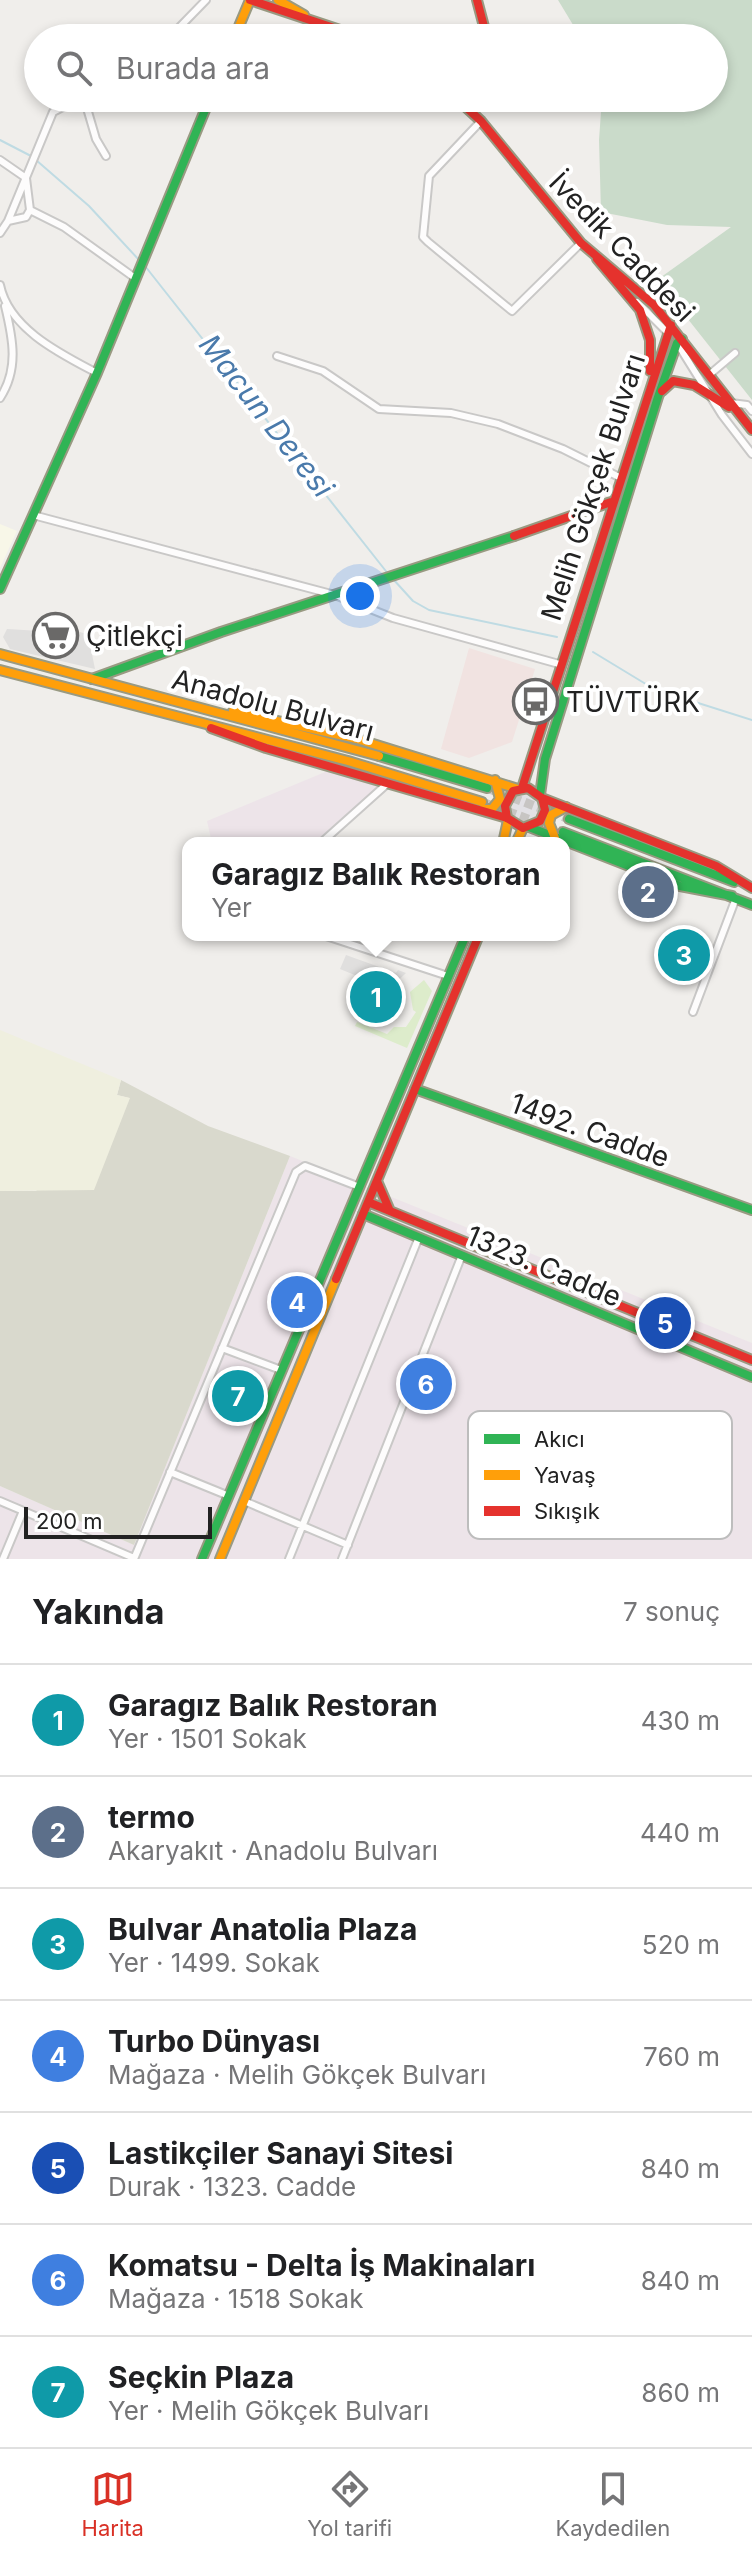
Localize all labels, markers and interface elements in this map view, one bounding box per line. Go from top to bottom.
search box [24,24,728,112]
icon: search [52,46,96,90]
text: Burada ara [116,50,270,86]
street label: İvedik Caddesi [542,165,702,329]
water label: Macun Deresi [192,327,342,505]
street label: Melih Gökçek Bulvarı [534,349,652,625]
your location [340,576,380,616]
supermarket icon: Çitlekçi [31,612,79,660]
place label: Çitlekçi [86,619,183,653]
street label: Anadolu Bulvarı [168,662,378,748]
bus stop icon: TÜVTÜRK [511,678,559,726]
place label: TÜVTÜRK [566,685,700,719]
popup [182,837,570,941]
text: Garagız Balık Restoran [211,856,541,892]
pin: 2 [622,862,674,922]
text: Yer [211,892,252,923]
pin: 3 [658,925,710,985]
pin: 1 [350,967,402,1027]
street label: 1492. Cadde [506,1086,674,1174]
street label: 1323. Cadde [461,1218,627,1314]
pin: 4 [271,1272,323,1332]
pin: 5 [639,1293,691,1353]
pin: 6 [400,1354,452,1414]
pin: 7 [212,1366,264,1426]
legend [468,1411,732,1539]
text: Akıcı [534,1426,584,1452]
text: Yavaş [534,1462,596,1488]
text: Sıkışık [534,1498,600,1524]
scale bar [24,1503,212,1539]
text: 200 m [36,1508,103,1534]
text: Yakında [32,1591,164,1632]
text: 7 sonuç [623,1596,720,1627]
text: Garagız Balık Restoran [108,1687,438,1723]
text: 1 [52,1705,64,1736]
text: 430 m [641,1705,720,1736]
text: Yer · 1501 Sokak [108,1723,307,1754]
text: termo [108,1799,195,1835]
text: 2 [50,1817,66,1848]
text: 440 m [640,1817,720,1848]
text: Akaryakıt · Anadolu Bulvarı [108,1835,438,1866]
text: Bulvar Anatolia Plaza [108,1911,417,1947]
text: 3 [50,1929,66,1960]
text: 520 m [642,1929,720,1960]
text: Yer · 1499. Sokak [108,1947,320,1978]
text: Turbo Dünyası [108,2023,320,2059]
text: 4 [49,2041,67,2072]
text: 760 m [643,2041,720,2072]
text: Mağaza · Melih Gökçek Bulvarı [108,2059,486,2090]
text: Lastikçiler Sanayi Sitesi [108,2135,453,2171]
text: 5 [50,2153,66,2184]
text: 840 m [641,2153,720,2184]
text: Durak · 1323. Cadde [108,2171,356,2202]
text: Komatsu - Delta İş Makinaları [108,2247,535,2283]
text: 6 [50,2265,66,2296]
text: 840 m [641,2265,720,2296]
text: Mağaza · 1518 Sokak [108,2283,363,2314]
text: Seçkin Plaza [108,2359,294,2395]
text: 7 [50,2377,66,2408]
text: 860 m [641,2377,720,2408]
text: Yer · Melih Gökçek Bulvarı [108,2395,429,2426]
tab: Harita [82,2467,144,2541]
tab: Yol tarifi [307,2467,392,2541]
tab: Kaydedilen [555,2467,670,2541]

